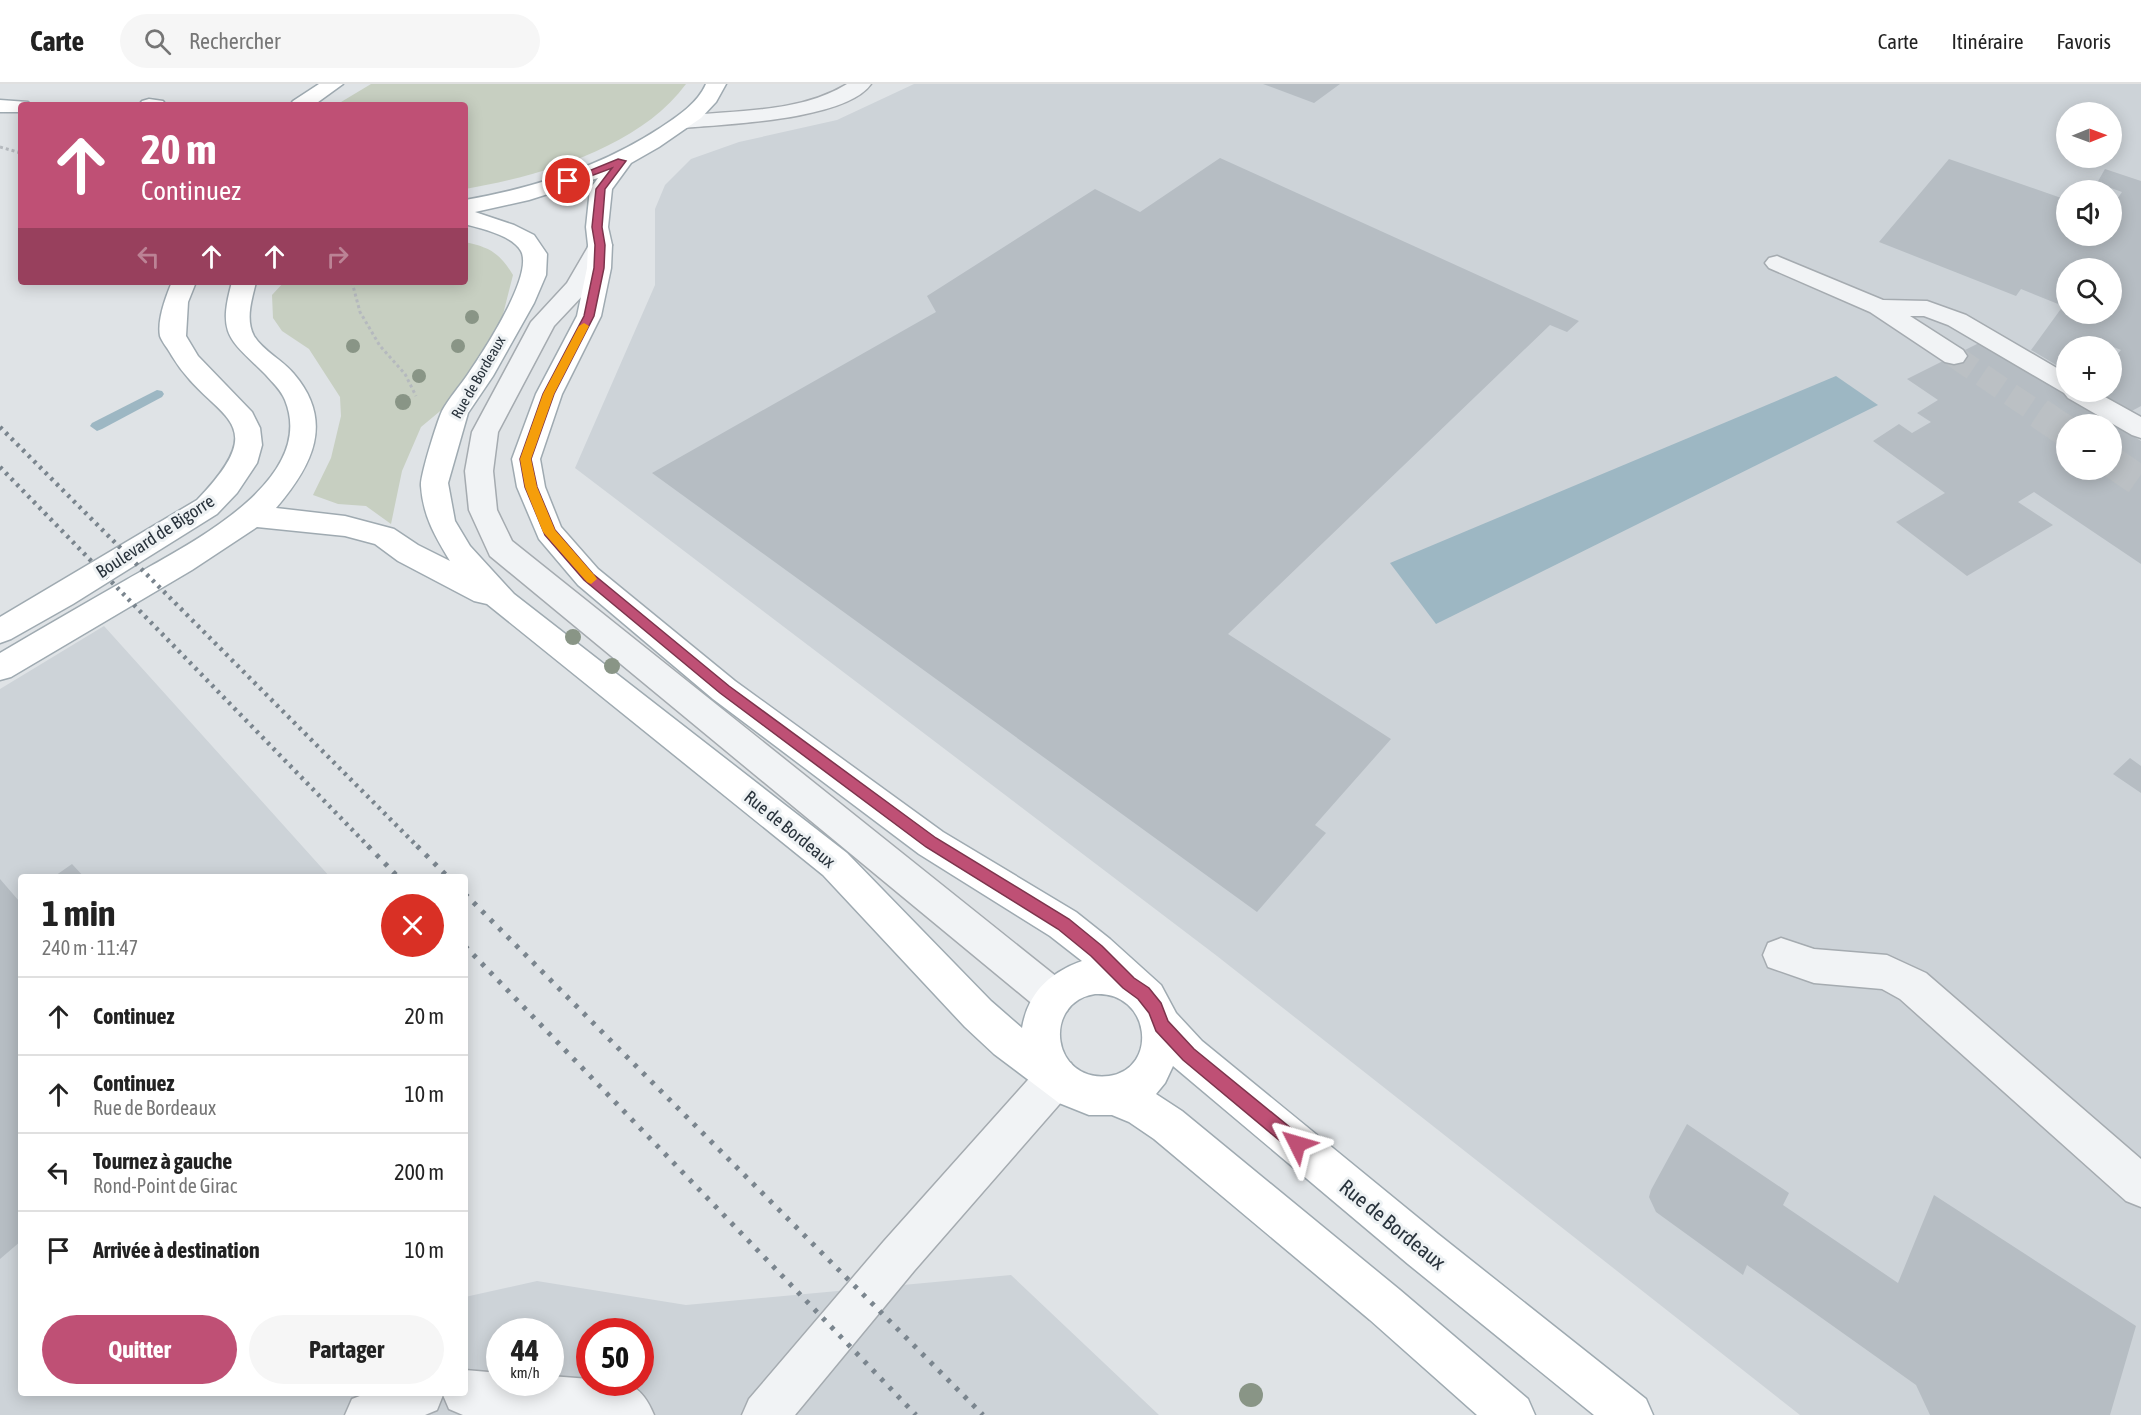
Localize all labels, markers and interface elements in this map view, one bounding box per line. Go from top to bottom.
search box [120,14,540,68]
text: Carte [30,25,84,57]
icon: search [141,25,174,58]
text: Rechercher [189,28,281,54]
text: Carte [1878,29,1918,53]
text: Itinéraire [1951,29,2023,53]
text: Favoris [2056,29,2111,53]
north arrow [2056,102,2122,168]
map controls [2056,102,2122,480]
text: 20 m [141,125,216,173]
icon: ahead [42,126,120,204]
pin [542,155,593,206]
icon: arrive [551,164,584,197]
text: Continuez [141,175,241,206]
button: sound [2056,180,2122,246]
icon: left [132,240,165,273]
icon: ahead [195,240,228,273]
icon: ahead [258,240,291,273]
icon: right [321,240,354,273]
button: search [2056,258,2122,324]
street label: Rue de Bordeaux [448,333,508,421]
button: + [2056,336,2122,402]
button: − [2056,414,2122,480]
street label: Boulevard de Bigorre [92,490,218,582]
street label: Rue de Bordeaux [740,786,840,872]
text: 1 min [42,892,116,934]
button: close [381,894,444,957]
text: 240 m · 11:47 [42,936,138,959]
icon: ahead [42,1000,75,1033]
text: Continuez [93,1003,175,1029]
text: 20 m [404,1003,444,1029]
text: Continuez [93,1070,175,1096]
icon: ahead [42,1078,75,1111]
text: 10 m [404,1081,444,1107]
text: Rue de Bordeaux [93,1096,216,1119]
position arrow [1265,1112,1329,1176]
text: Tournez à gauche [93,1148,232,1174]
icon: left [42,1156,75,1189]
text: 200 m [394,1159,444,1185]
text: Rond-Point de Girac [93,1174,237,1197]
street label: Rue de Bordeaux [1335,1174,1451,1274]
icon: arrive [42,1234,75,1267]
text: Arrivée à destination [93,1237,260,1263]
text: 10 m [404,1237,444,1263]
button: Quitter [42,1315,237,1384]
button: Partager [249,1315,444,1384]
speed limit sign: 50 [576,1318,654,1396]
text: 44 [511,1333,539,1367]
text: km/h [510,1364,540,1381]

